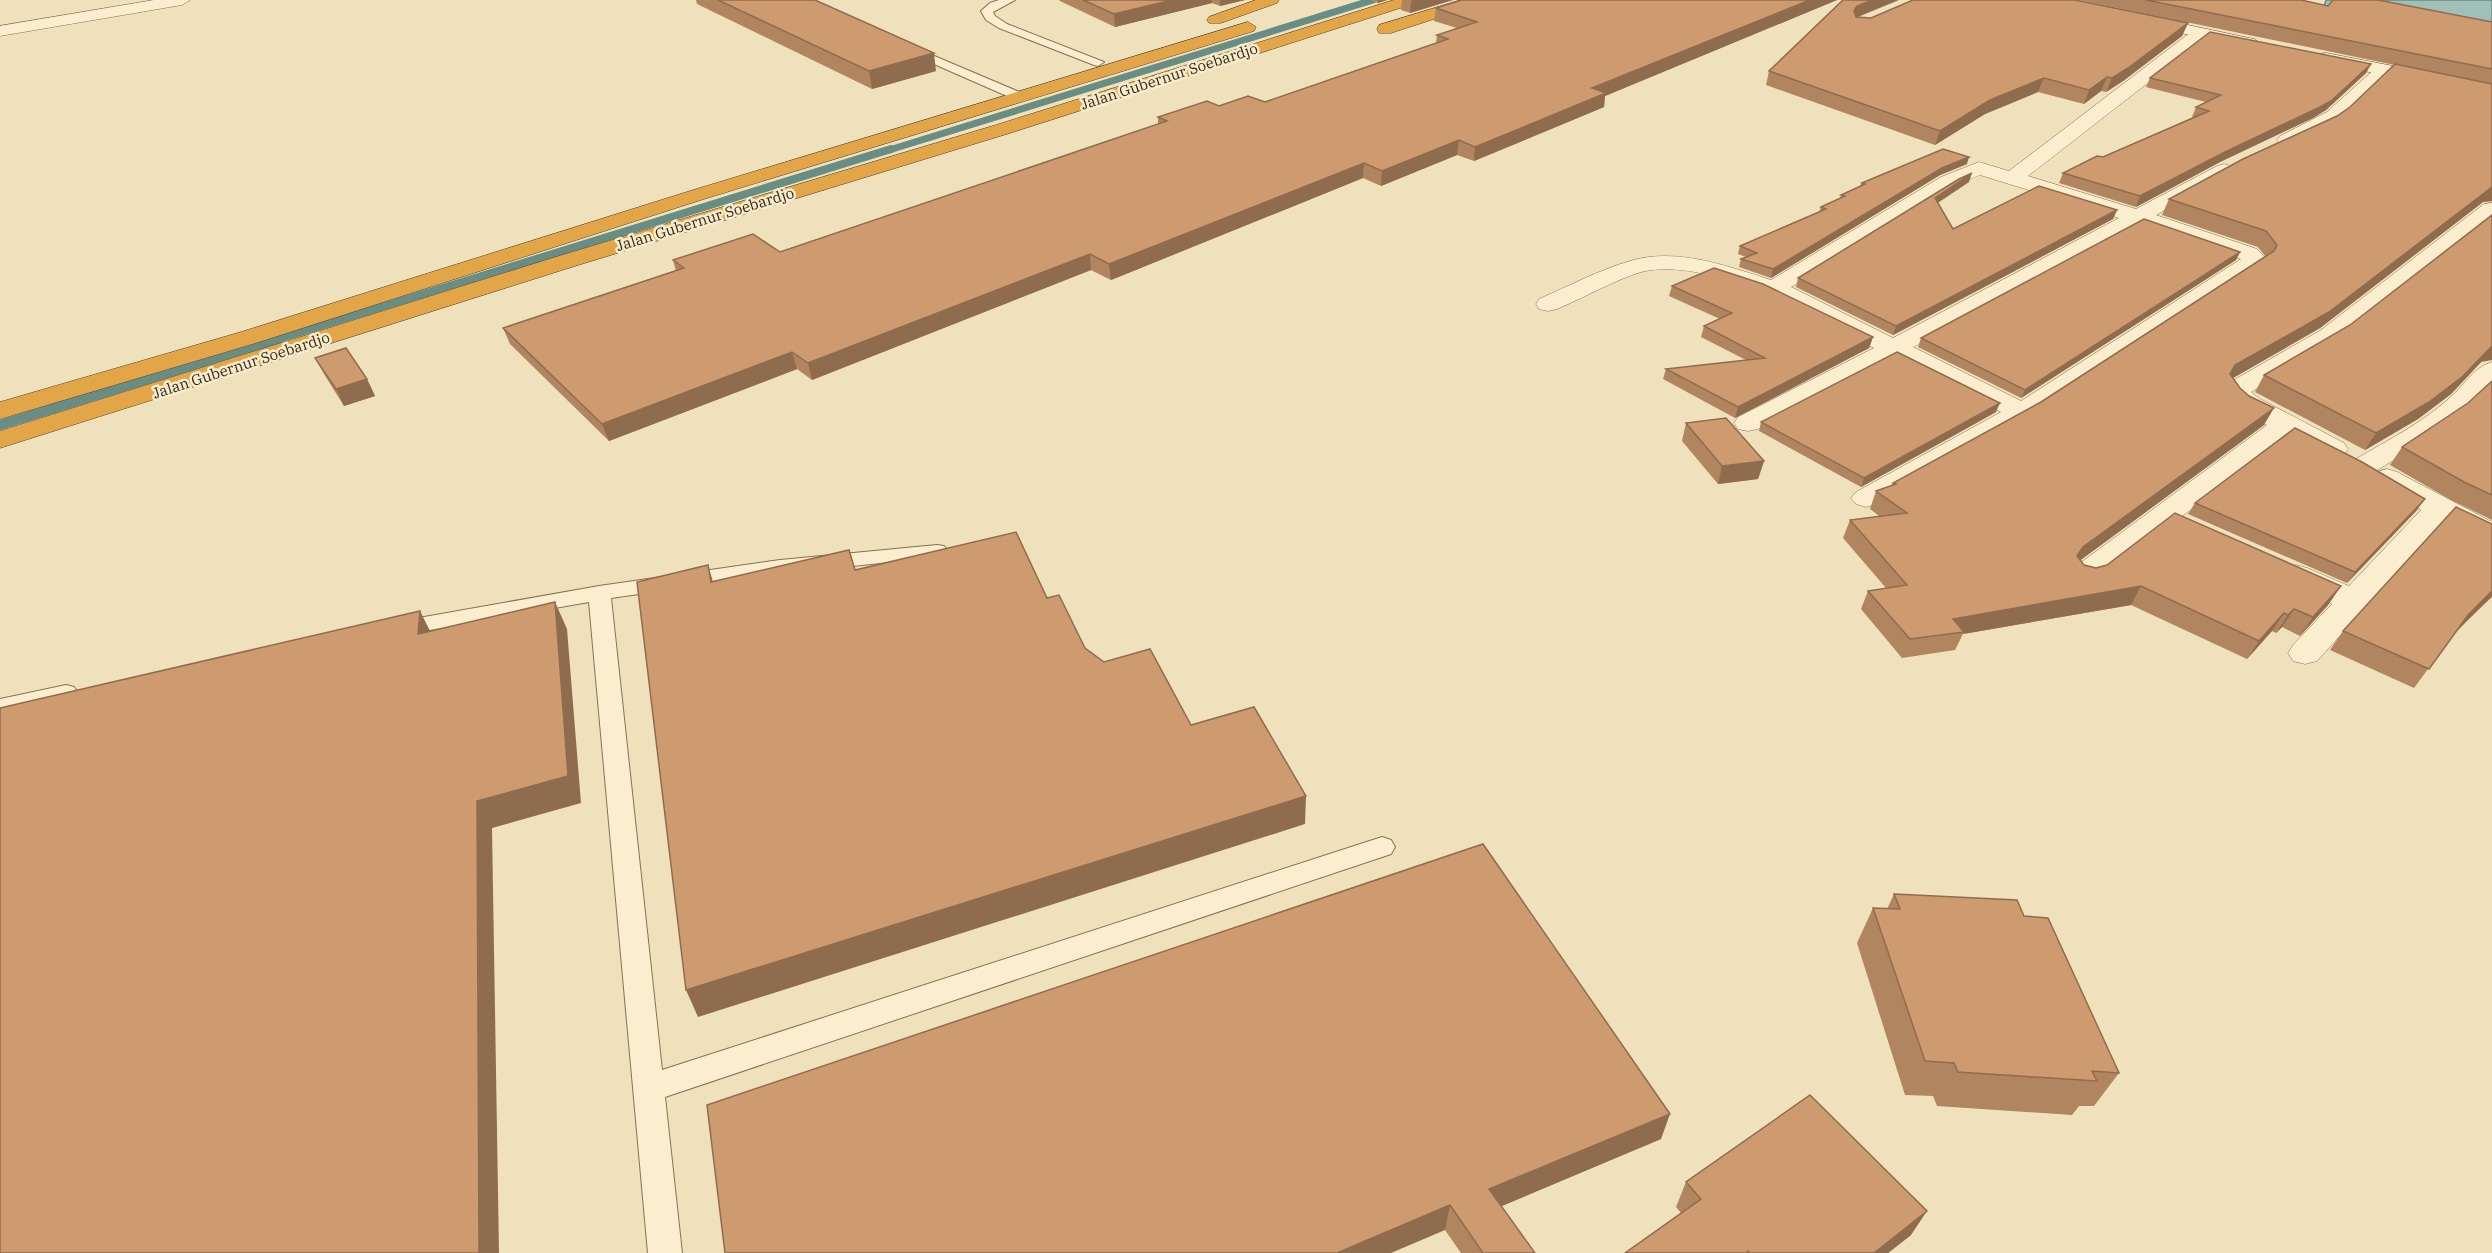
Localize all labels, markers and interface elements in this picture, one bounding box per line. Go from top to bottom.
street label: Jalan Gubernur Soebardjo [1078,38,1260,114]
street label: Jalan Gubernur Soebardjo [614,183,796,255]
street label: Jalan Gubernur Soebardjo [150,327,332,403]

